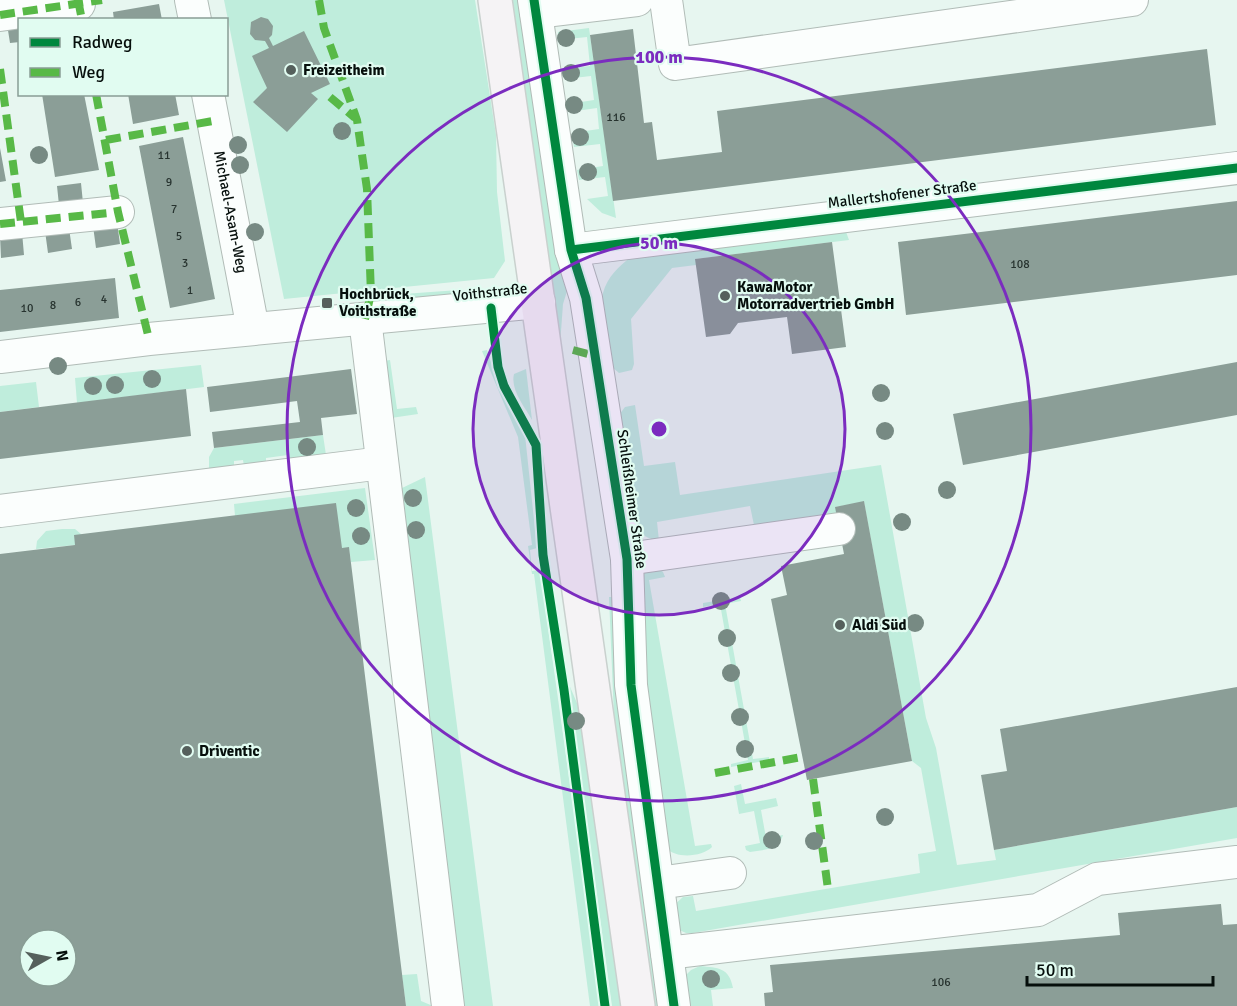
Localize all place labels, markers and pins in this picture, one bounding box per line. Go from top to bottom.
place label: Freizeitheim [303,61,385,79]
marker: Freizeitheim [284,63,298,77]
place label: KawaMotor Motorradvertrieb GmbH [737,278,895,313]
place label: Hochbrück, Voithstraße [339,285,416,320]
marker: KawaMotor Motorradvertrieb GmbH [718,289,732,303]
marker: Hochbrück, Voithstraße [320,296,334,310]
centre of rings [649,419,669,439]
place label: Aldi Süd [852,616,907,634]
marker: Aldi Süd [833,618,847,632]
place label: Driventic [199,742,260,760]
marker: Driventic [180,744,194,758]

